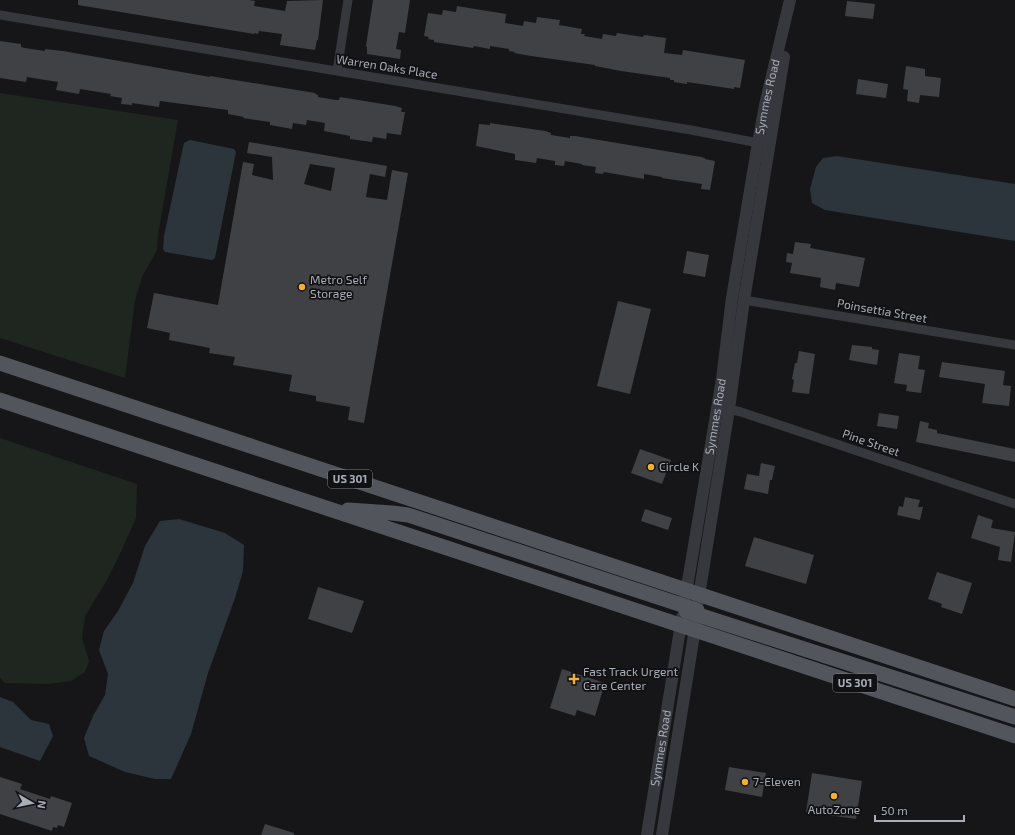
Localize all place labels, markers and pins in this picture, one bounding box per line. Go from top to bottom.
place label: Metro Self Storage [310,272,367,300]
marker: Metro Self Storage [297,282,307,292]
place label: Circle K [659,459,699,473]
marker: Circle K [646,462,656,472]
place label: Fast Track Urgent Care Center [583,664,678,692]
marker: Fast Track Urgent Care Center [568,673,580,685]
place label: 7-Eleven [753,774,801,788]
marker: 7-Eleven [740,777,750,787]
marker: AutoZone [829,791,839,801]
place label: AutoZone [808,802,860,816]

